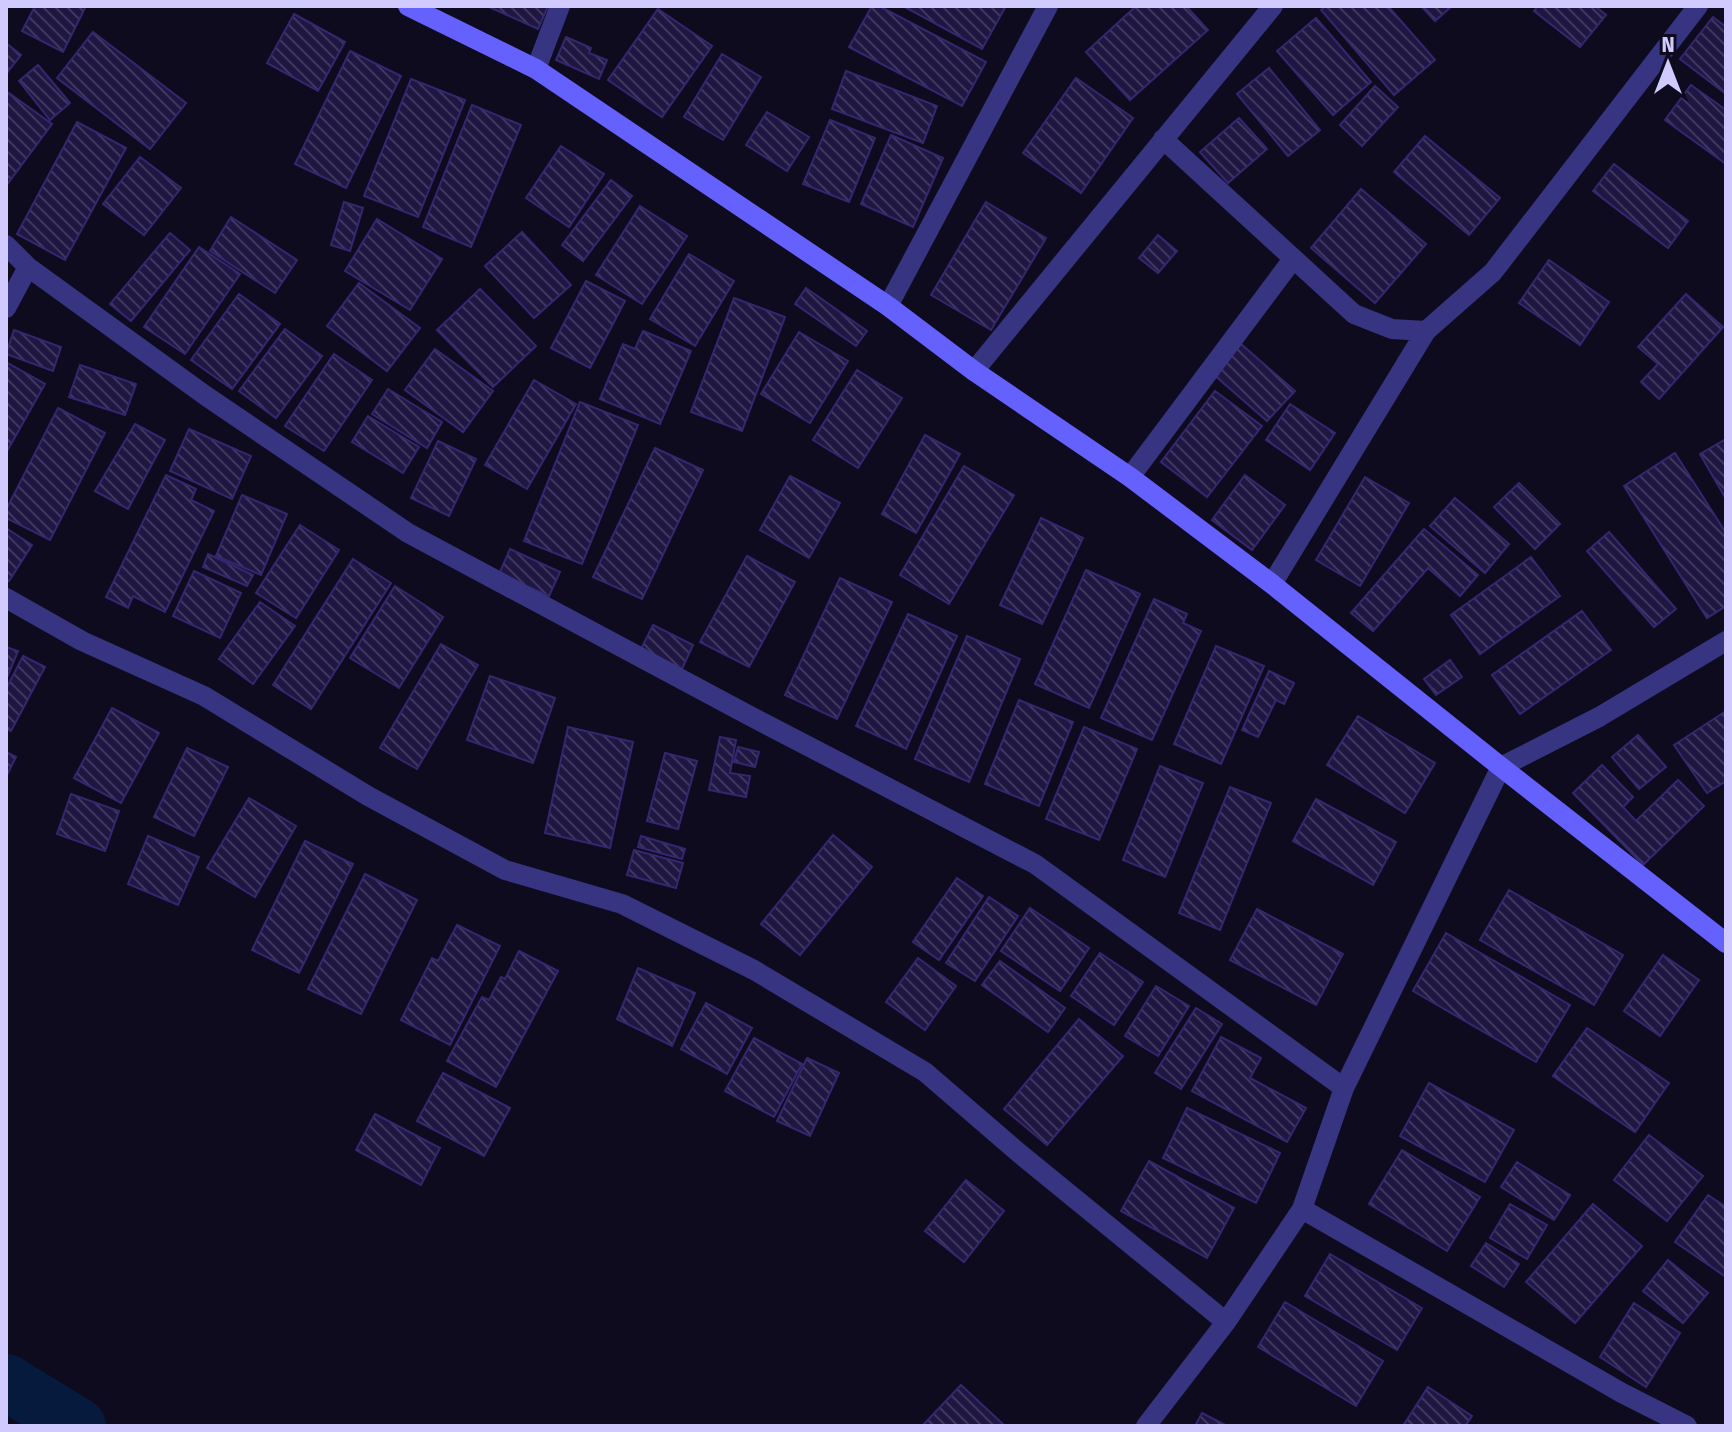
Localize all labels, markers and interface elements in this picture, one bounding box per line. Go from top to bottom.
north arrow [1628,24,1708,104]
text: N [1661,31,1675,58]

